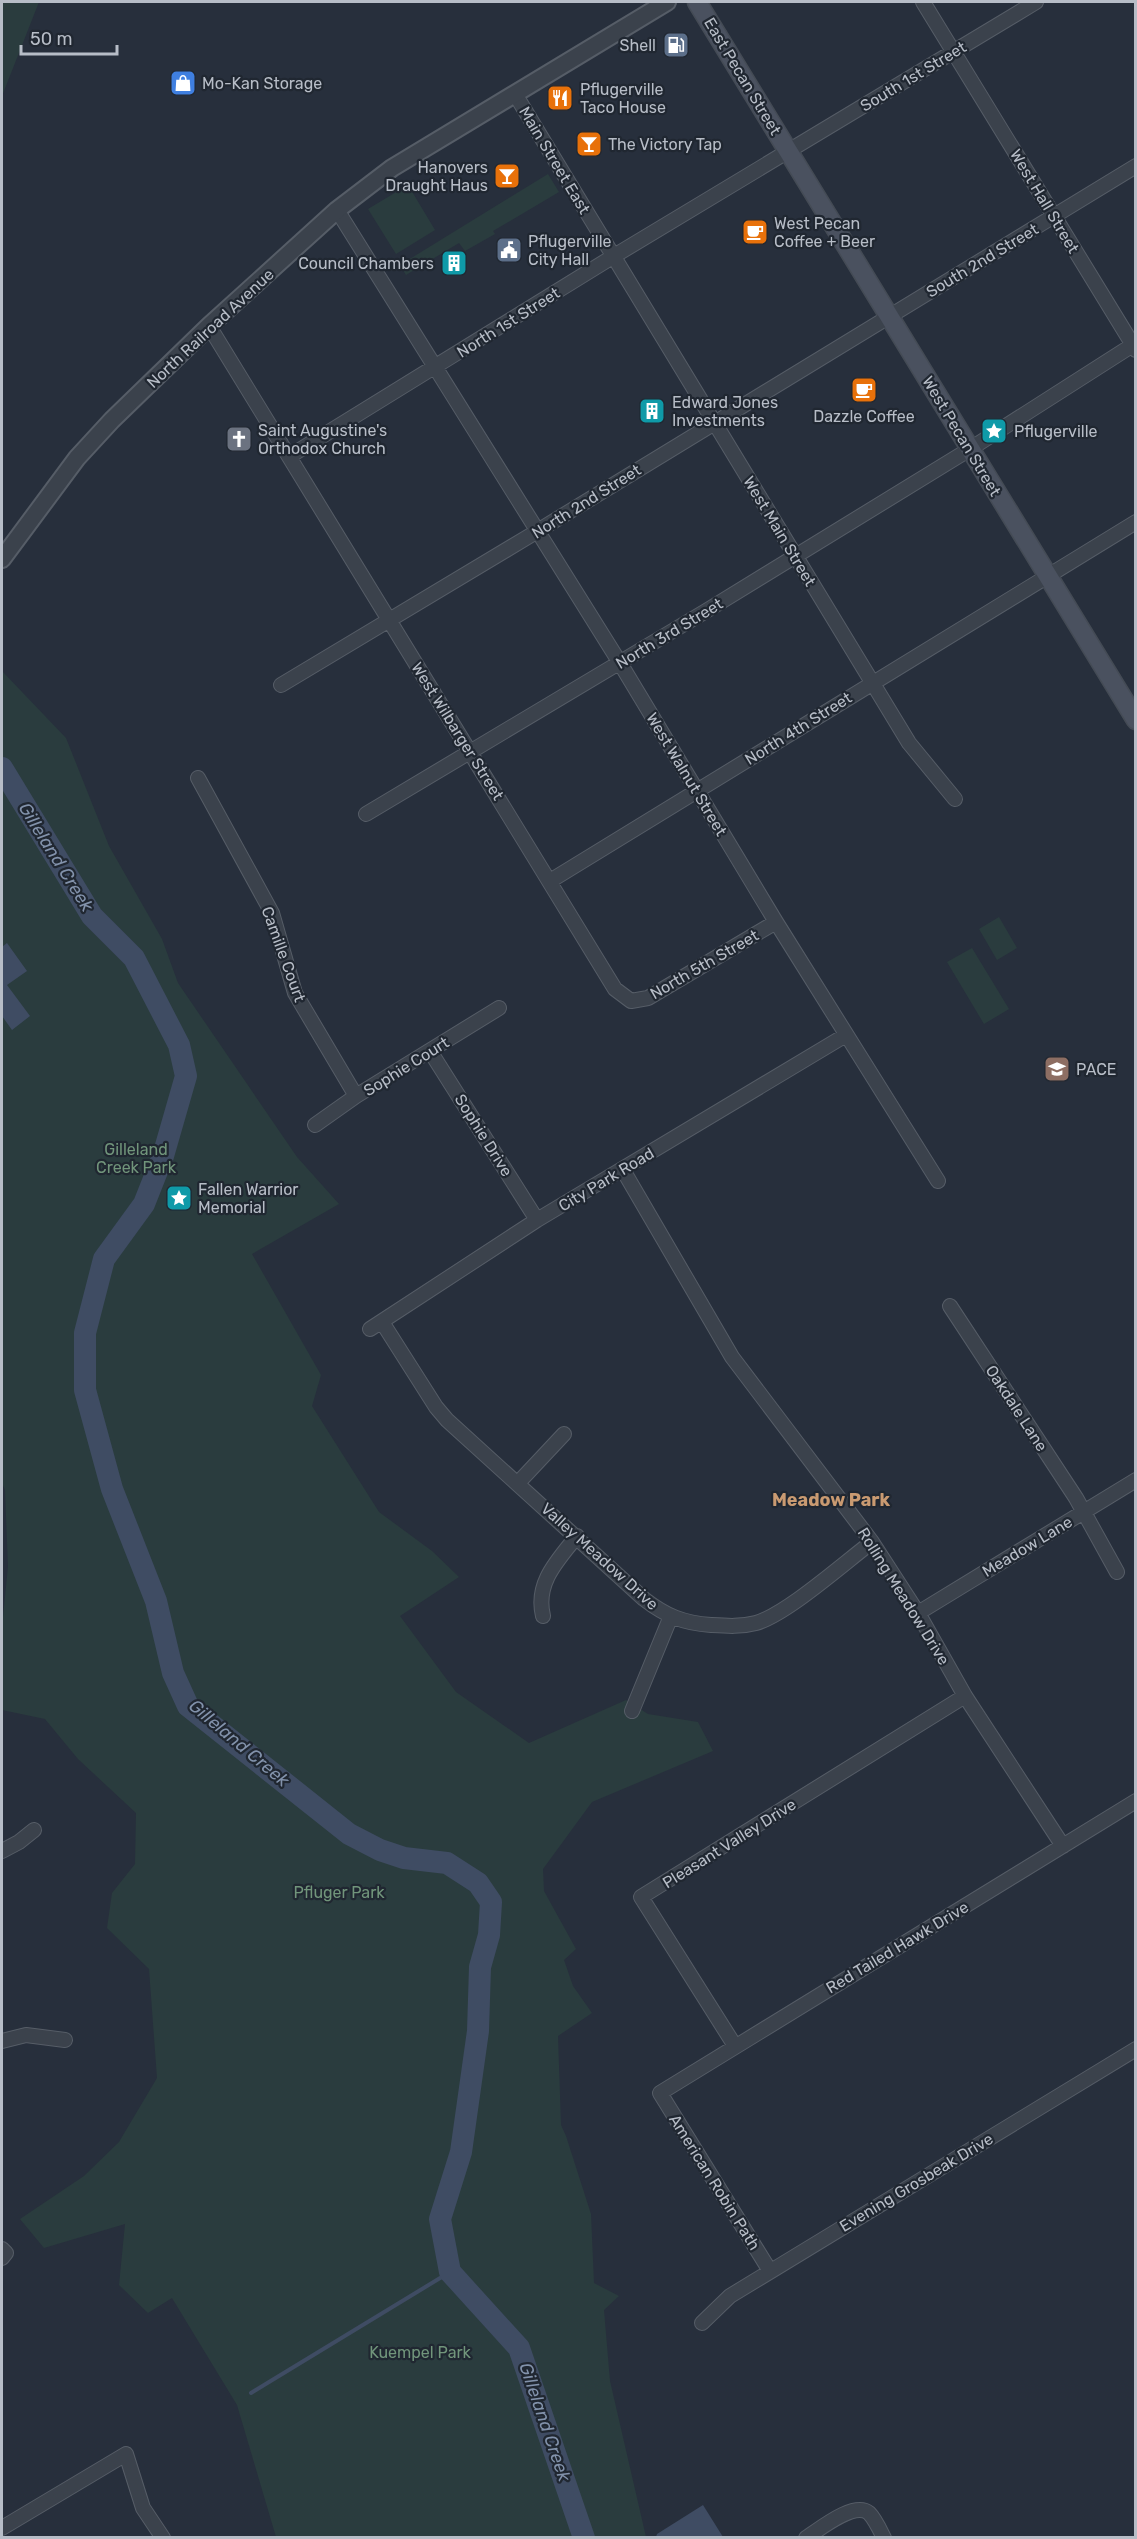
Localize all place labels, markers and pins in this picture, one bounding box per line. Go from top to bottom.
fuel station icon: Shell [661,30,691,60]
place label: Shell [620,36,656,55]
shop icon: Mo-Kan Storage [168,68,198,98]
place label: Mo-Kan Storage [202,74,322,93]
place label: Pflugerville Taco House [580,80,666,117]
restaurant icon: Pflugerville Taco House [545,83,575,113]
bar icon: The Victory Tap [574,129,604,159]
place label: The Victory Tap [608,135,722,154]
place label: Hanovers Draught Haus [385,158,488,195]
bar icon: Hanovers Draught Haus [492,161,522,191]
place label: West Pecan Coffee + Beer [774,214,875,251]
cafe icon: West Pecan Coffee + Beer [740,217,770,247]
place label: Pflugerville City Hall [528,232,612,269]
public building icon: Pflugerville City Hall [494,235,524,265]
building icon: Council Chambers [439,248,469,278]
place label: Council Chambers [298,254,434,273]
cafe icon: Dazzle Coffee [849,375,879,405]
place label: Edward Jones Investments [672,393,778,430]
building icon: Edward Jones Investments [637,396,667,426]
place label: Dazzle Coffee [813,407,915,426]
place icon: Pflugerville [979,416,1009,446]
place label: Saint Augustine's Orthodox Church [258,421,387,458]
place label: Pflugerville [1014,422,1098,441]
church icon: Saint Augustine's Orthodox Church [224,424,254,454]
school or university icon: PACE [1042,1054,1072,1084]
place label: PACE [1076,1060,1117,1079]
place label: Fallen Warrior Memorial [198,1180,298,1217]
place icon: Fallen Warrior Memorial [164,1183,194,1213]

